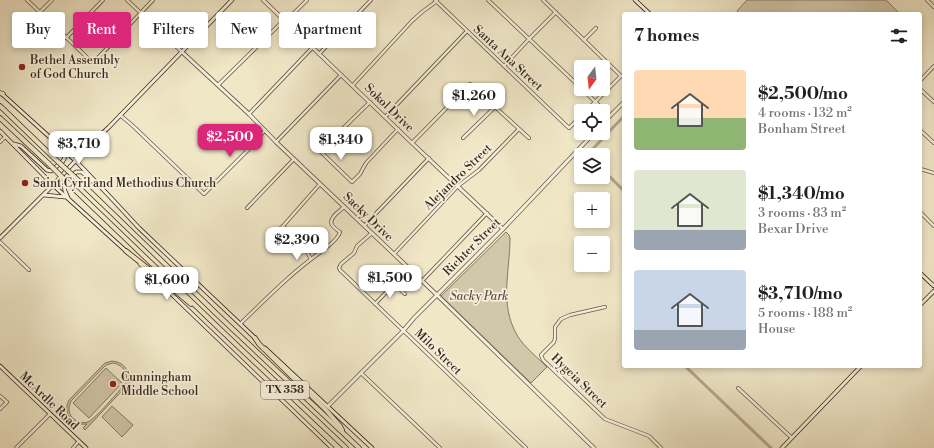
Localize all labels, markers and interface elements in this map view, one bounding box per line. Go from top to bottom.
chip: Buy [12,12,65,48]
chip: Rent [73,12,131,48]
chip: Filters [139,12,208,48]
chip: New [216,12,271,48]
chip: Apartment [279,12,376,48]
street label: Santa Ana Street [470,22,546,95]
text: 7 homes [634,25,699,47]
icon: filters [888,25,910,47]
place label: Bethel Assembly of God Church [29,53,120,82]
north arrow [574,60,610,96]
map controls [574,60,610,272]
marker: Bethel Assembly of God Church [17,62,27,72]
street label: Sokol Drive [361,81,417,135]
pin: $1,260 [441,83,507,117]
text: $2,500/mo [758,83,848,105]
icon: home [666,86,714,134]
text: $1,260 [452,88,496,104]
button: locate [574,104,610,140]
text: 4 rooms · 132 m² [758,105,852,121]
text: Bonham Street [758,121,846,137]
pin: $2,500 [197,124,263,158]
pin: $1,340 [308,127,374,161]
text: $2,500 [207,129,253,145]
pin: $3,710 [46,131,112,165]
text: $1,340 [319,132,363,148]
text: $3,710 [58,136,100,152]
street label: Alejandro Street [420,140,496,214]
button: layers [574,148,610,184]
place label: Saint Cyril and Methodius Church [33,176,216,191]
marker: Saint Cyril and Methodius Church [20,178,30,188]
text: $1,340/mo [758,183,845,205]
icon: home [666,186,714,234]
street label: Sacky Drive [340,189,396,245]
button: + [574,192,610,228]
text: 3 rooms · 83 m² [758,205,846,221]
street label: Richter Street [440,214,505,279]
text: Bexar Drive [758,221,828,237]
pin: $2,390 [264,227,330,261]
text: $2,390 [274,232,320,248]
button: − [574,236,610,272]
pin: $1,500 [357,265,423,299]
pin: $1,600 [134,267,200,301]
text: $1,500 [367,270,413,286]
text: $1,600 [144,272,190,288]
text: $3,710/mo [758,283,843,305]
icon: home [666,286,714,334]
park label: Sacky Park [450,289,508,304]
text: 5 rooms · 188 m² [758,305,852,321]
text: House [758,321,795,337]
street label: Milo Street [411,326,465,379]
street label: Hygeia Street [548,350,611,412]
street label: McArdle Road [16,369,82,433]
place label: Cunningham Middle School [121,370,199,399]
marker: Cunningham Middle School [108,379,118,389]
road number: TX 358 [261,381,309,399]

